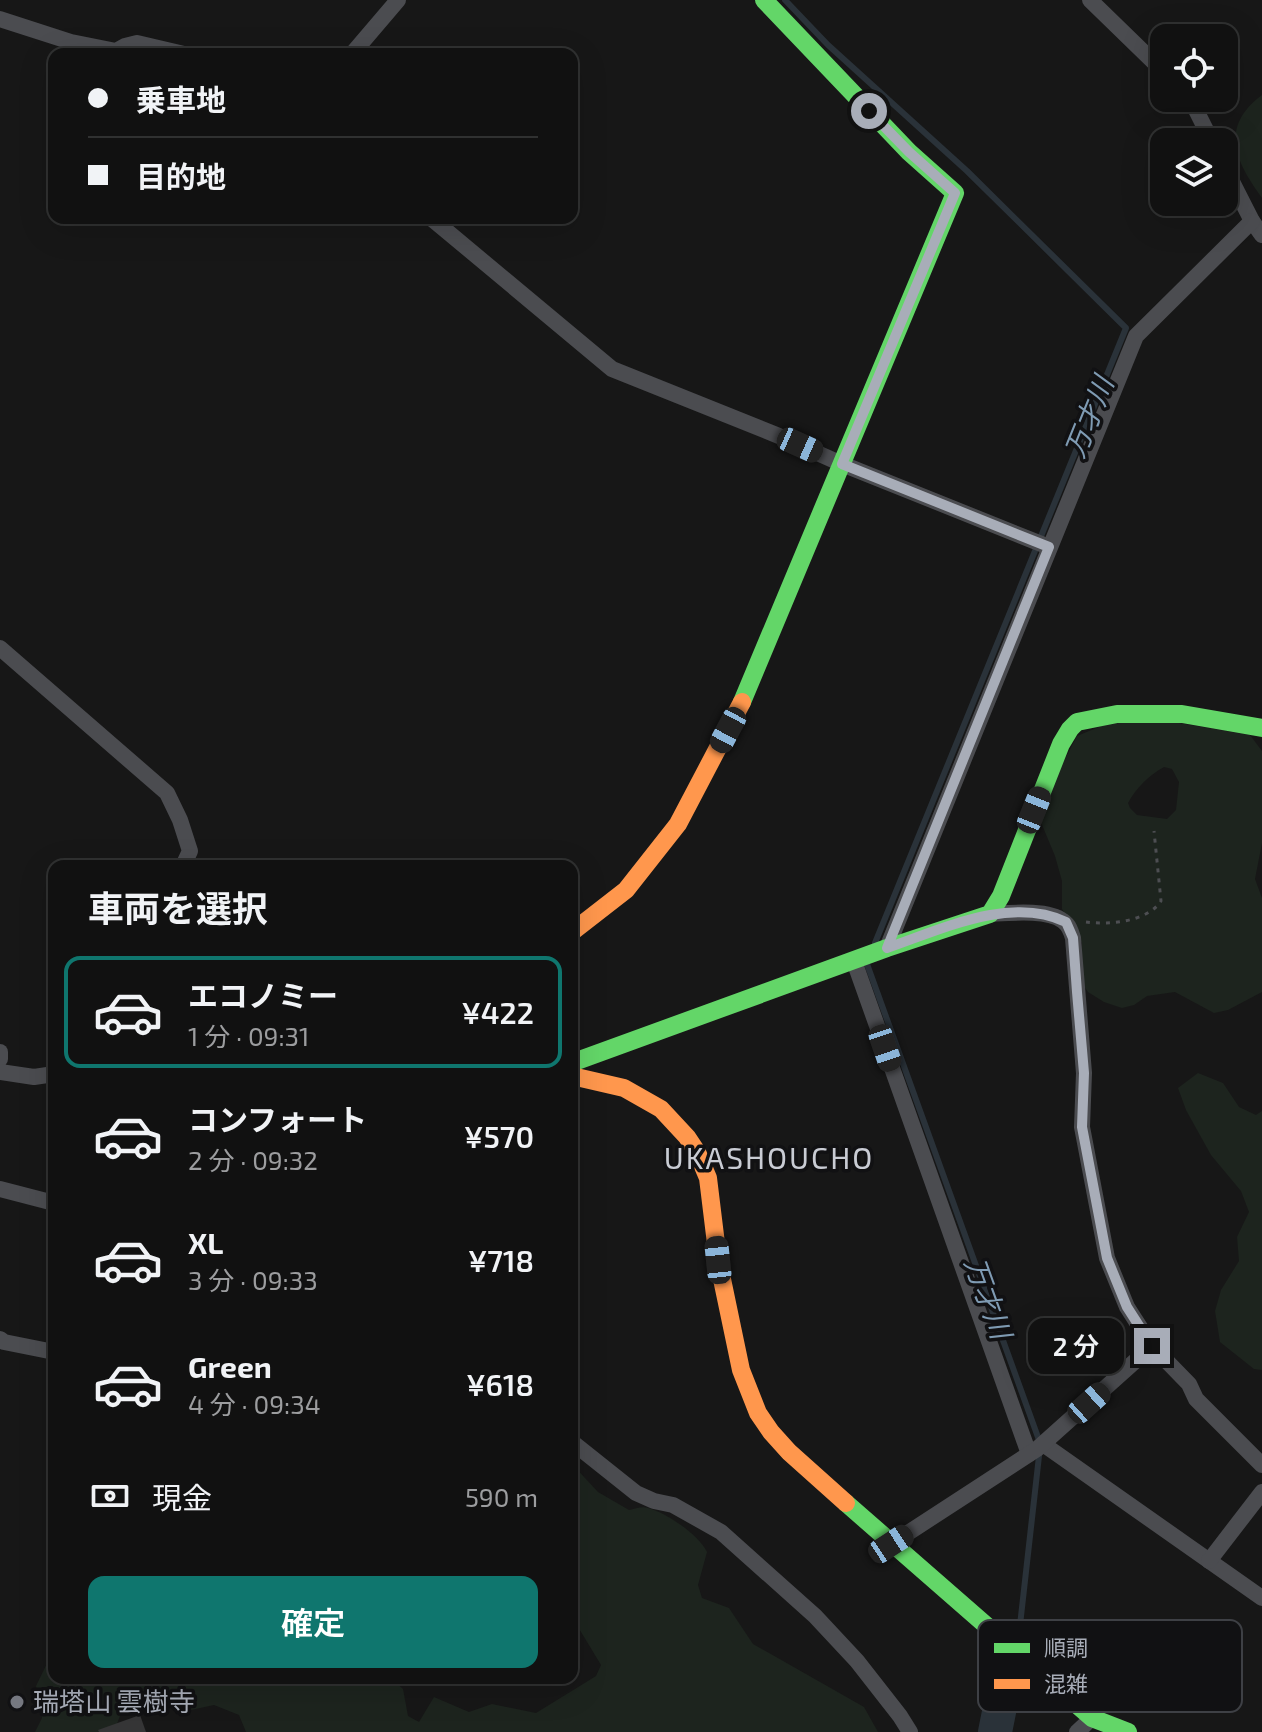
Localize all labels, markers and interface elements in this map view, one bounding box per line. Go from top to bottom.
map controls [1150,24,1238,216]
button: locate [1150,24,1238,112]
text: 乗車地 [136,81,226,117]
route start [851,93,887,129]
button: layers [1150,128,1238,216]
text: 目的地 [136,158,226,194]
water label: 万才川 [1057,369,1121,462]
car [773,424,827,466]
car [706,703,750,757]
car [1014,783,1054,837]
text: 車両を選択 [88,886,268,929]
icon: car [92,976,164,1048]
text: エコノミー [188,977,338,1013]
text: ¥422 [461,994,534,1030]
text: 1 分 · 09:31 [188,1020,309,1051]
car [866,1021,904,1075]
icon: car [92,1100,164,1172]
text: コンフォート [188,1101,367,1137]
text: ¥570 [464,1118,534,1154]
district label: UKASHOUCHO [664,1139,874,1175]
text: 2 分 · 09:32 [188,1144,318,1175]
icon: car [92,1224,164,1296]
text: XL [188,1224,223,1260]
car [704,1235,732,1285]
text: ¥718 [468,1242,534,1278]
water label: 万才川 [959,1252,1020,1346]
text: 3 分 · 09:33 [188,1264,318,1295]
callout: 2 分 [1028,1318,1124,1374]
route end [1134,1328,1170,1364]
text: 2 分 [1053,1330,1099,1361]
icon: car [92,1348,164,1420]
text: Green [188,1348,272,1384]
text: ¥618 [466,1366,534,1402]
car [1063,1378,1115,1428]
text: 4 分 · 09:34 [188,1388,321,1419]
icon: cash [88,1474,132,1518]
text: 現金 [152,1479,212,1515]
text: 590 m [465,1481,538,1512]
car [864,1521,918,1567]
button: 確定 [88,1576,538,1668]
legend [978,1620,1242,1712]
text: 順調 [1044,1634,1088,1660]
text: 混雑 [1044,1670,1088,1696]
place label: 瑞塔山 雲樹寺 [33,1685,195,1716]
marker: 瑞塔山 雲樹寺 [8,1693,26,1711]

